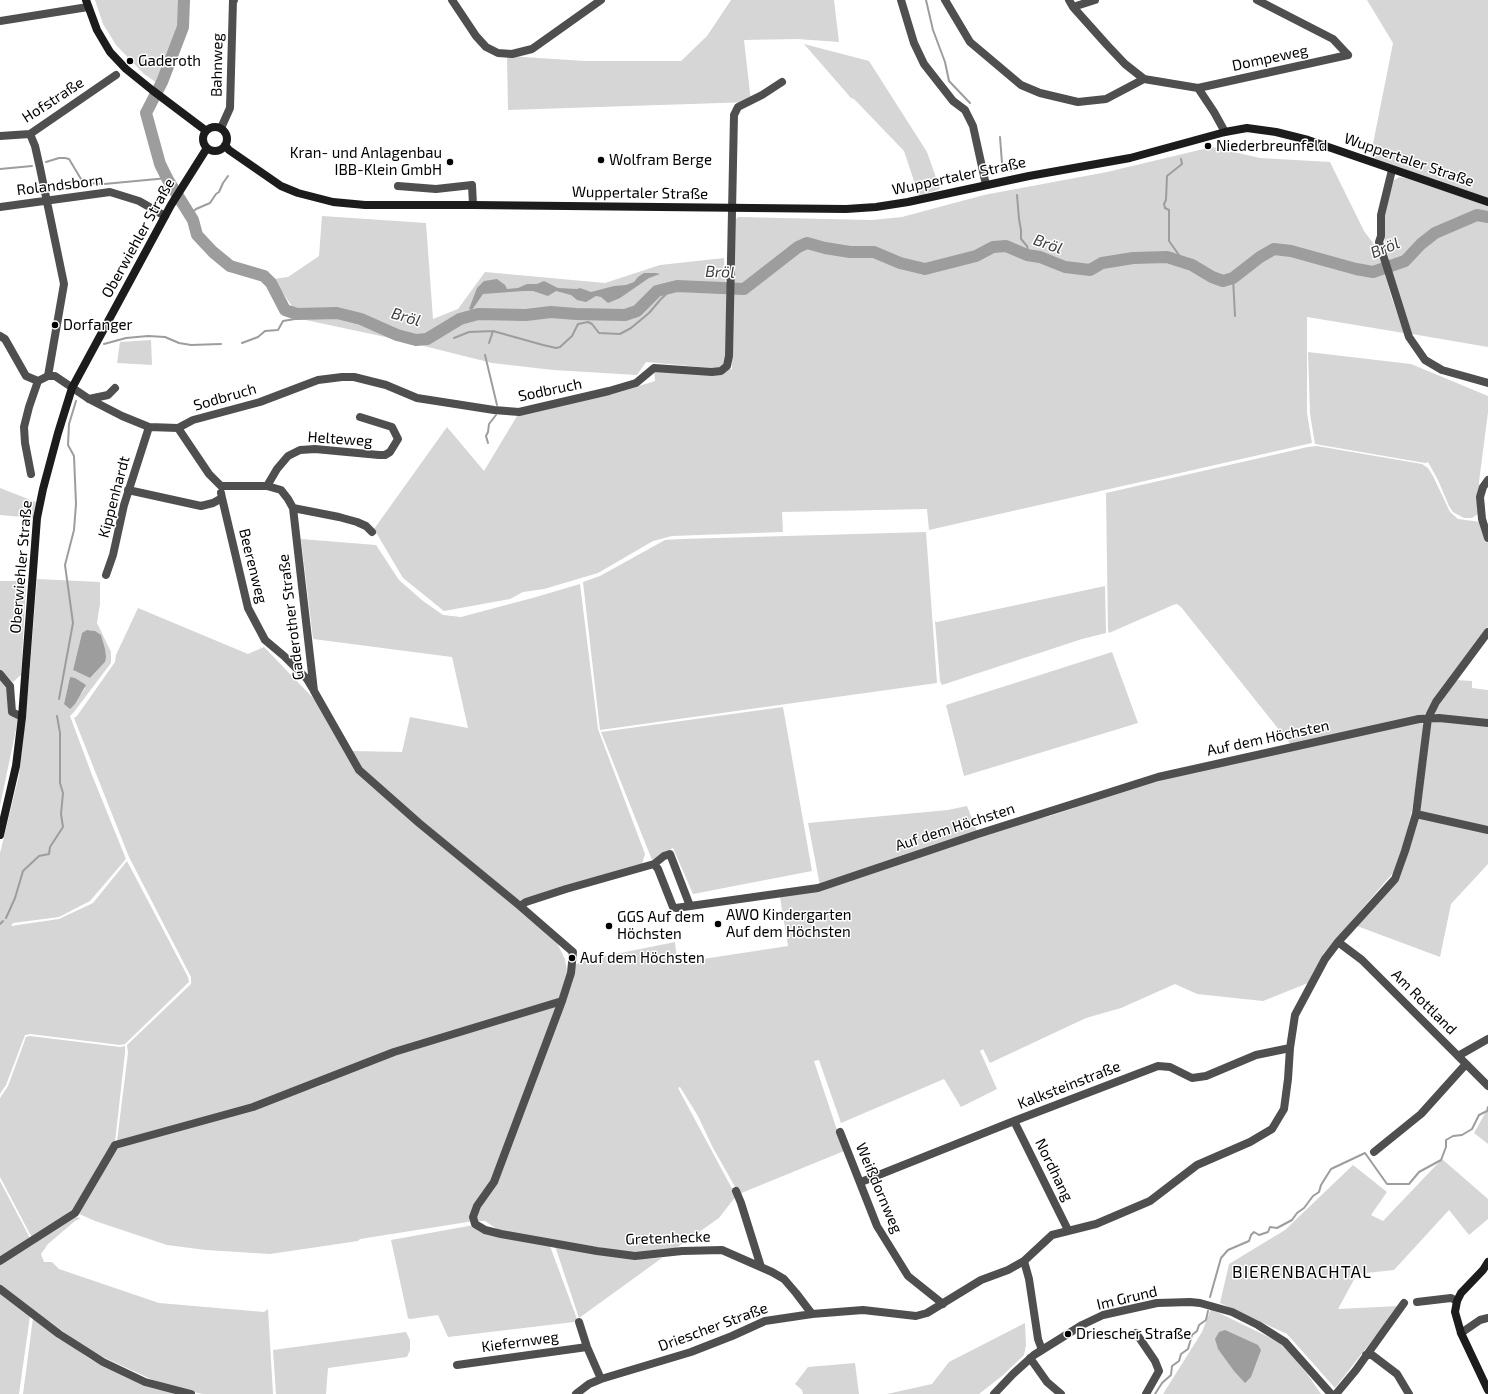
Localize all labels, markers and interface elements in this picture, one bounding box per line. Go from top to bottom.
street label: Bahnweg [207,33,227,97]
street label: Dompeweg [1230,41,1310,75]
place label: Gaderoth [138,52,201,70]
marker: Gaderoth [125,56,135,66]
street label: Hofstraße [19,73,87,127]
street label: Wuppertaler Straße [1342,129,1476,191]
place label: Niederbreunfeld [1216,137,1327,155]
marker: Niederbreunfeld [1203,141,1213,151]
place label: Kran- und Anlagenbau IBB-Klein GmbH [290,144,442,179]
place label: Wolfram Berge [609,151,712,169]
street label: Wuppertaler Straße [890,153,1028,199]
marker: Wolfram Berge [596,155,606,165]
marker: Kran- und Anlagenbau IBB-Klein GmbH [445,157,455,167]
street label: Rolandsborn [16,171,104,199]
street label: Oberwiehler Straße [98,175,178,301]
street label: Wuppertaler Straße [572,183,708,203]
water label: Bröl [1031,230,1065,258]
water label: Bröl [1368,234,1402,262]
water label: Bröl [705,262,735,282]
water label: Bröl [389,303,423,331]
place label: Dorfanger [63,316,133,334]
marker: Dorfanger [50,320,60,330]
street label: Sodbruch [516,374,584,406]
street label: Sodbruch [191,379,259,415]
street label: Helteweg [307,428,373,450]
street label: Kippenhardt [94,454,134,540]
street label: Oberwiehler Straße [6,500,36,634]
street label: Beerenweg [235,527,271,605]
street label: Gaderother Straße [274,553,308,681]
street label: Auf dem Höchsten [1205,716,1331,760]
street label: Auf dem Höchsten [893,799,1017,855]
place label: AWO Kindergarten Auf dem Höchsten [726,906,852,941]
place label: GGS Auf dem Höchsten [617,908,704,943]
marker: AWO Kindergarten Auf dem Höchsten [713,919,723,929]
marker: GGS Auf dem Höchsten [604,921,614,931]
place label: Auf dem Höchsten [580,949,705,967]
marker: Auf dem Höchsten [567,953,577,963]
street label: Am Rottland [1388,966,1460,1038]
street label: Kalksteinstraße [1015,1057,1123,1113]
street label: Nordhang [1031,1136,1077,1204]
street label: Weißdornweg [852,1140,906,1236]
street label: Gretenhecke [625,1228,711,1248]
district label: BIERENBACHTAL [1232,1262,1372,1282]
street label: Im Grund [1095,1282,1159,1314]
street label: Driescher Straße [656,1299,770,1355]
place label: Driescher Straße [1076,1325,1191,1343]
street label: Kiefernweg [480,1328,560,1356]
marker: Driescher Straße [1063,1329,1073,1339]

